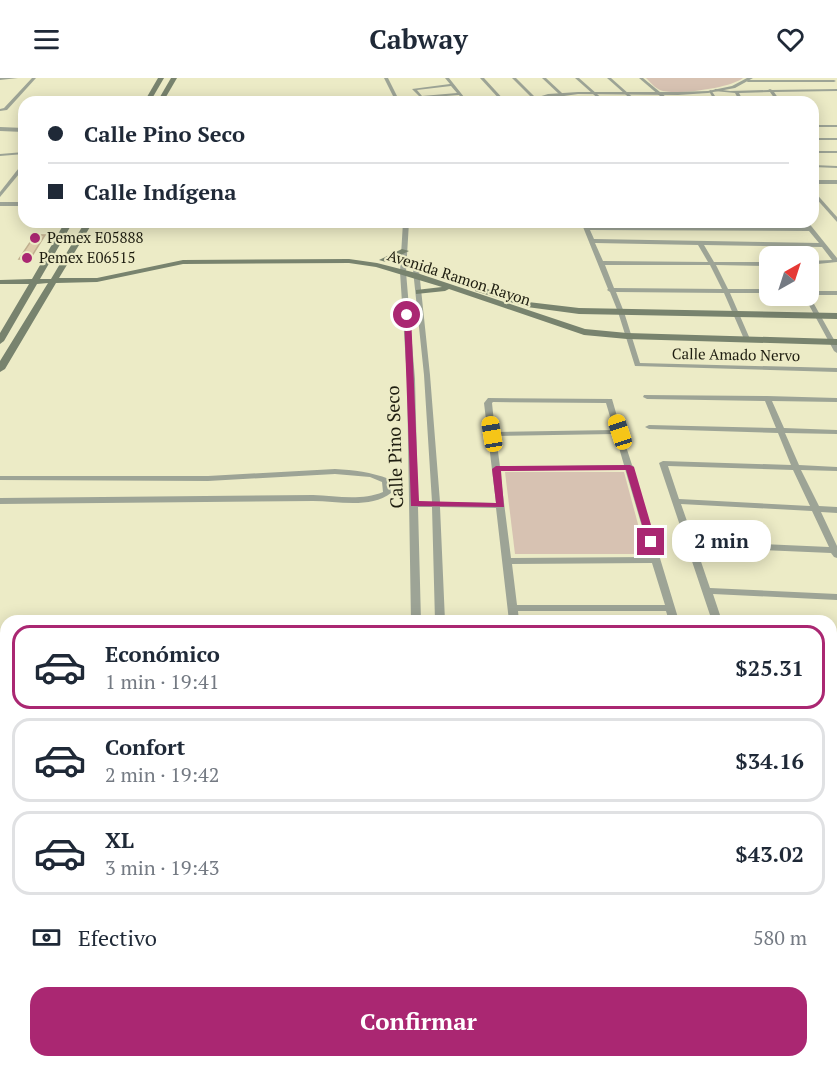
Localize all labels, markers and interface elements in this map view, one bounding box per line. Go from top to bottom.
text: Cabway [369,21,468,57]
icon: menu [30,23,63,56]
icon: heart [774,23,807,56]
text: Calle Pino Seco [84,119,245,148]
text: Calle Indígena [84,177,236,206]
place label: Pemex E05888 [47,227,143,247]
marker: Pemex E05888 [28,231,42,245]
street label: Avenida Ramon Rayon [385,244,534,310]
north arrow [759,246,819,306]
map controls [759,246,819,306]
place label: Pemex E06515 [39,247,135,267]
marker: Pemex E06515 [20,251,34,265]
route start [393,301,420,328]
street label: Calle Amado Nervo [672,343,800,365]
street label: Calle Pino Seco [380,385,408,509]
car [606,412,634,452]
car [480,415,504,453]
callout: 2 min [672,521,771,563]
text: 2 min [694,527,749,554]
route end [637,528,664,555]
text: Económico [105,639,220,668]
icon: car [33,640,87,694]
text: $25.31 [735,653,804,682]
text: 1 min · 19:41 [105,668,219,695]
text: Confort [105,732,185,761]
icon: car [33,733,87,787]
text: $34.16 [735,746,804,775]
text: 2 min · 19:42 [105,761,219,788]
text: XL [105,825,134,854]
icon: car [33,826,87,880]
text: $43.02 [735,839,804,868]
text: 3 min · 19:43 [105,854,219,881]
icon: cash [30,921,63,954]
text: Efectivo [78,923,157,952]
text: 580 m [753,924,807,951]
button: Confirmar [30,987,807,1056]

